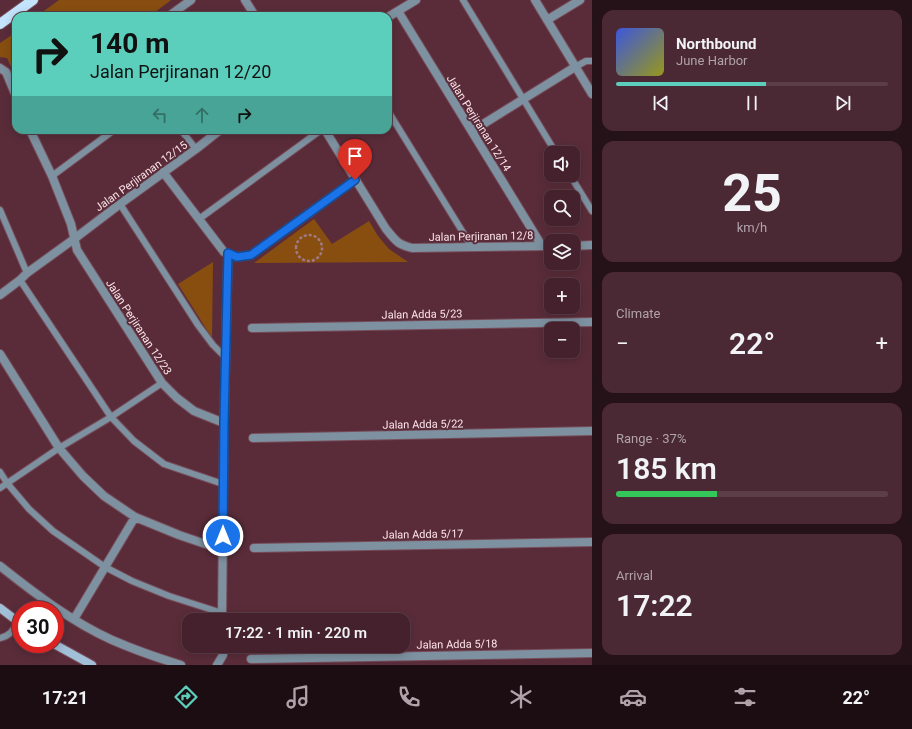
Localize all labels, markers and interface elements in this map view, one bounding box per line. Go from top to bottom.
text: 140 m [90,27,169,60]
icon: right [24,28,76,80]
text: Northbound [676,35,757,53]
text: June Harbor [676,53,748,68]
text: Jalan Perjiranan 12/20 [90,61,271,82]
street label: Jalan Perjiranan 12/14 [444,73,513,174]
icon: previous [650,92,672,114]
icon: pause [741,92,763,114]
icon: next [832,92,854,114]
icon: left [149,104,171,126]
icon: ahead [191,104,213,126]
icon: right [233,104,255,126]
street label: Jalan Perjiranan 12/15 [93,139,190,214]
pin [338,139,372,180]
icon: arrive [344,145,366,167]
map controls [544,146,580,358]
button: sound [544,146,580,182]
text: 25 [722,163,782,224]
button: search [544,190,580,226]
text: km/h [737,220,767,235]
street label: Jalan Perjiranan 12/8 [429,229,533,244]
button: layers [544,234,580,270]
street label: Jalan Perjiranan 12/23 [103,277,174,377]
button: + [544,278,580,314]
text: Climate [616,306,660,321]
street label: Jalan Adda 5/23 [381,307,463,322]
button: − [544,322,580,358]
text: 22° [729,326,775,361]
text: − [616,331,629,356]
text: + [876,331,888,356]
street label: Jalan Adda 5/22 [382,417,464,432]
text: Range · 37% [616,431,686,446]
text: 185 km [616,451,717,486]
position arrow [202,515,244,557]
street label: Jalan Adda 5/17 [382,527,464,542]
text: Arrival [616,568,653,583]
text: 17:22 [616,588,693,623]
speed limit sign: 30 [12,601,64,653]
text: 17:22 · 1 min · 220 m [225,624,367,642]
street label: Jalan Adda 5/18 [416,637,498,652]
icon: directions [172,683,200,711]
icon: music [284,683,312,711]
icon: phone [395,683,423,711]
icon: climate [507,683,535,711]
icon: car [619,683,647,711]
icon: filters [731,683,759,711]
text: 17:21 [42,687,88,708]
text: 22° [842,687,870,708]

